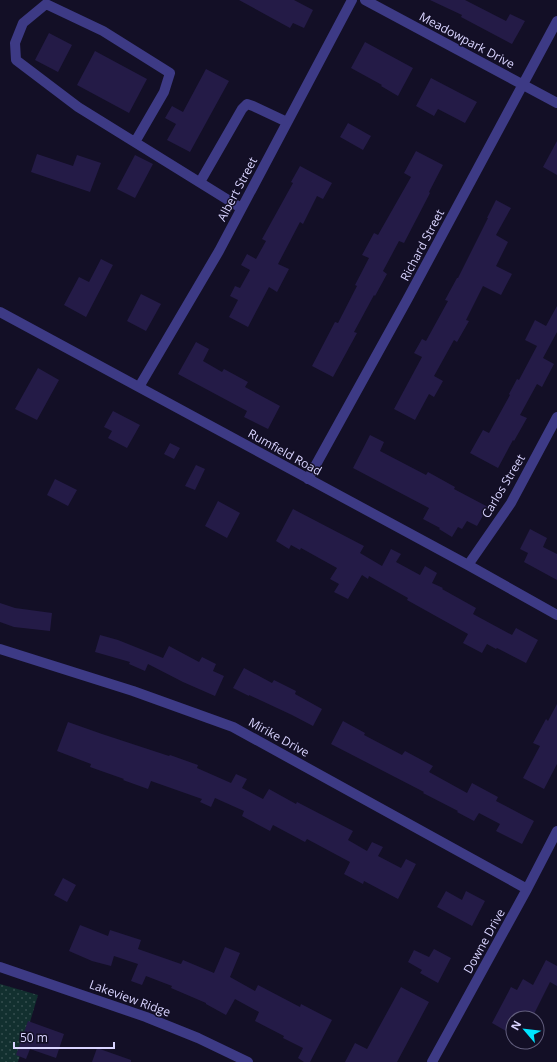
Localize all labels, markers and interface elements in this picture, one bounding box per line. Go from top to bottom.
street label: Meadowpark Drive [416,8,518,72]
street label: Albert Street [213,154,261,224]
street label: Richard Street [396,206,448,284]
street label: Rumfield Road [245,425,325,479]
street label: Carlos Street [477,451,529,521]
street label: Mirike Drive [245,713,313,761]
street label: Downe Drive [459,905,509,977]
street label: Lakeview Ridge [87,975,173,1021]
north arrow [505,1010,545,1050]
text: N [507,1018,524,1033]
scale bar [14,1024,114,1050]
text: 50 m [20,1029,48,1046]

